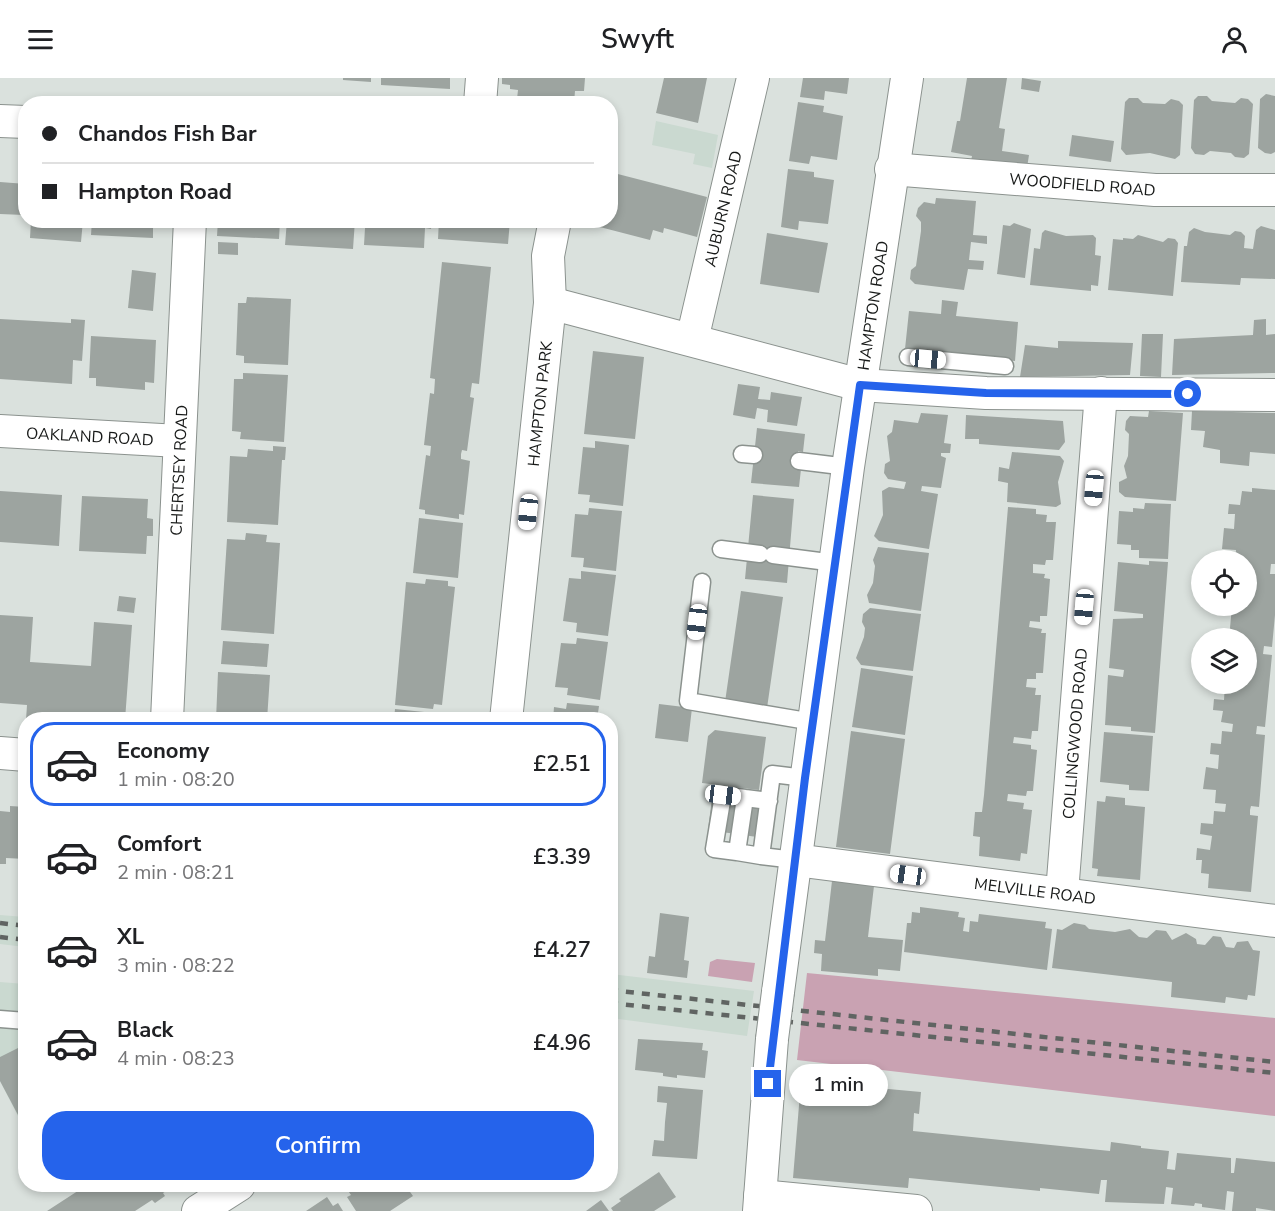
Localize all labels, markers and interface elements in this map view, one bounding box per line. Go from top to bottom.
text: Swyft [601,21,674,58]
icon: menu [24,23,57,56]
icon: person [1218,23,1251,56]
text: Chandos Fish Bar [78,119,257,149]
street label: AUBURN ROAD [699,148,748,269]
street label: WOODFIELD ROAD [1008,168,1156,202]
text: Hampton Road [78,177,232,207]
street label: HAMPTON ROAD [853,239,894,372]
street label: HAMPTON PARK [523,339,558,468]
car [909,348,947,370]
route start [1174,380,1201,407]
street label: CHERTSEY ROAD [165,404,193,536]
street label: OAKLAND ROAD [25,422,154,452]
car [1083,469,1105,507]
car [517,493,539,531]
map controls [1191,550,1257,694]
button: locate [1191,550,1257,616]
car [1073,588,1095,626]
car [686,603,708,641]
button: layers [1191,628,1257,694]
street label: COLLINGWOOD ROAD [1058,647,1093,820]
text: Economy [117,736,209,766]
icon: car [45,737,99,791]
text: £2.51 [533,749,591,779]
text: 1 min · 08:20 [117,766,235,793]
car [704,784,742,806]
text: Comfort [117,829,201,859]
icon: car [45,830,99,884]
text: £3.39 [533,842,591,872]
text: 2 min · 08:21 [117,859,235,886]
car [889,864,927,886]
street label: MELVILLE ROAD [973,873,1097,910]
text: XL [117,922,144,952]
icon: car [45,923,99,977]
text: £4.27 [533,935,591,965]
text: 3 min · 08:22 [117,952,235,979]
text: Black [117,1015,173,1045]
icon: car [45,1016,99,1070]
text: £4.96 [533,1028,591,1058]
text: 4 min · 08:23 [117,1045,235,1072]
callout: 1 min [789,1063,888,1105]
route end [754,1070,781,1097]
text: 1 min [813,1071,864,1098]
button: Confirm [42,1111,594,1180]

